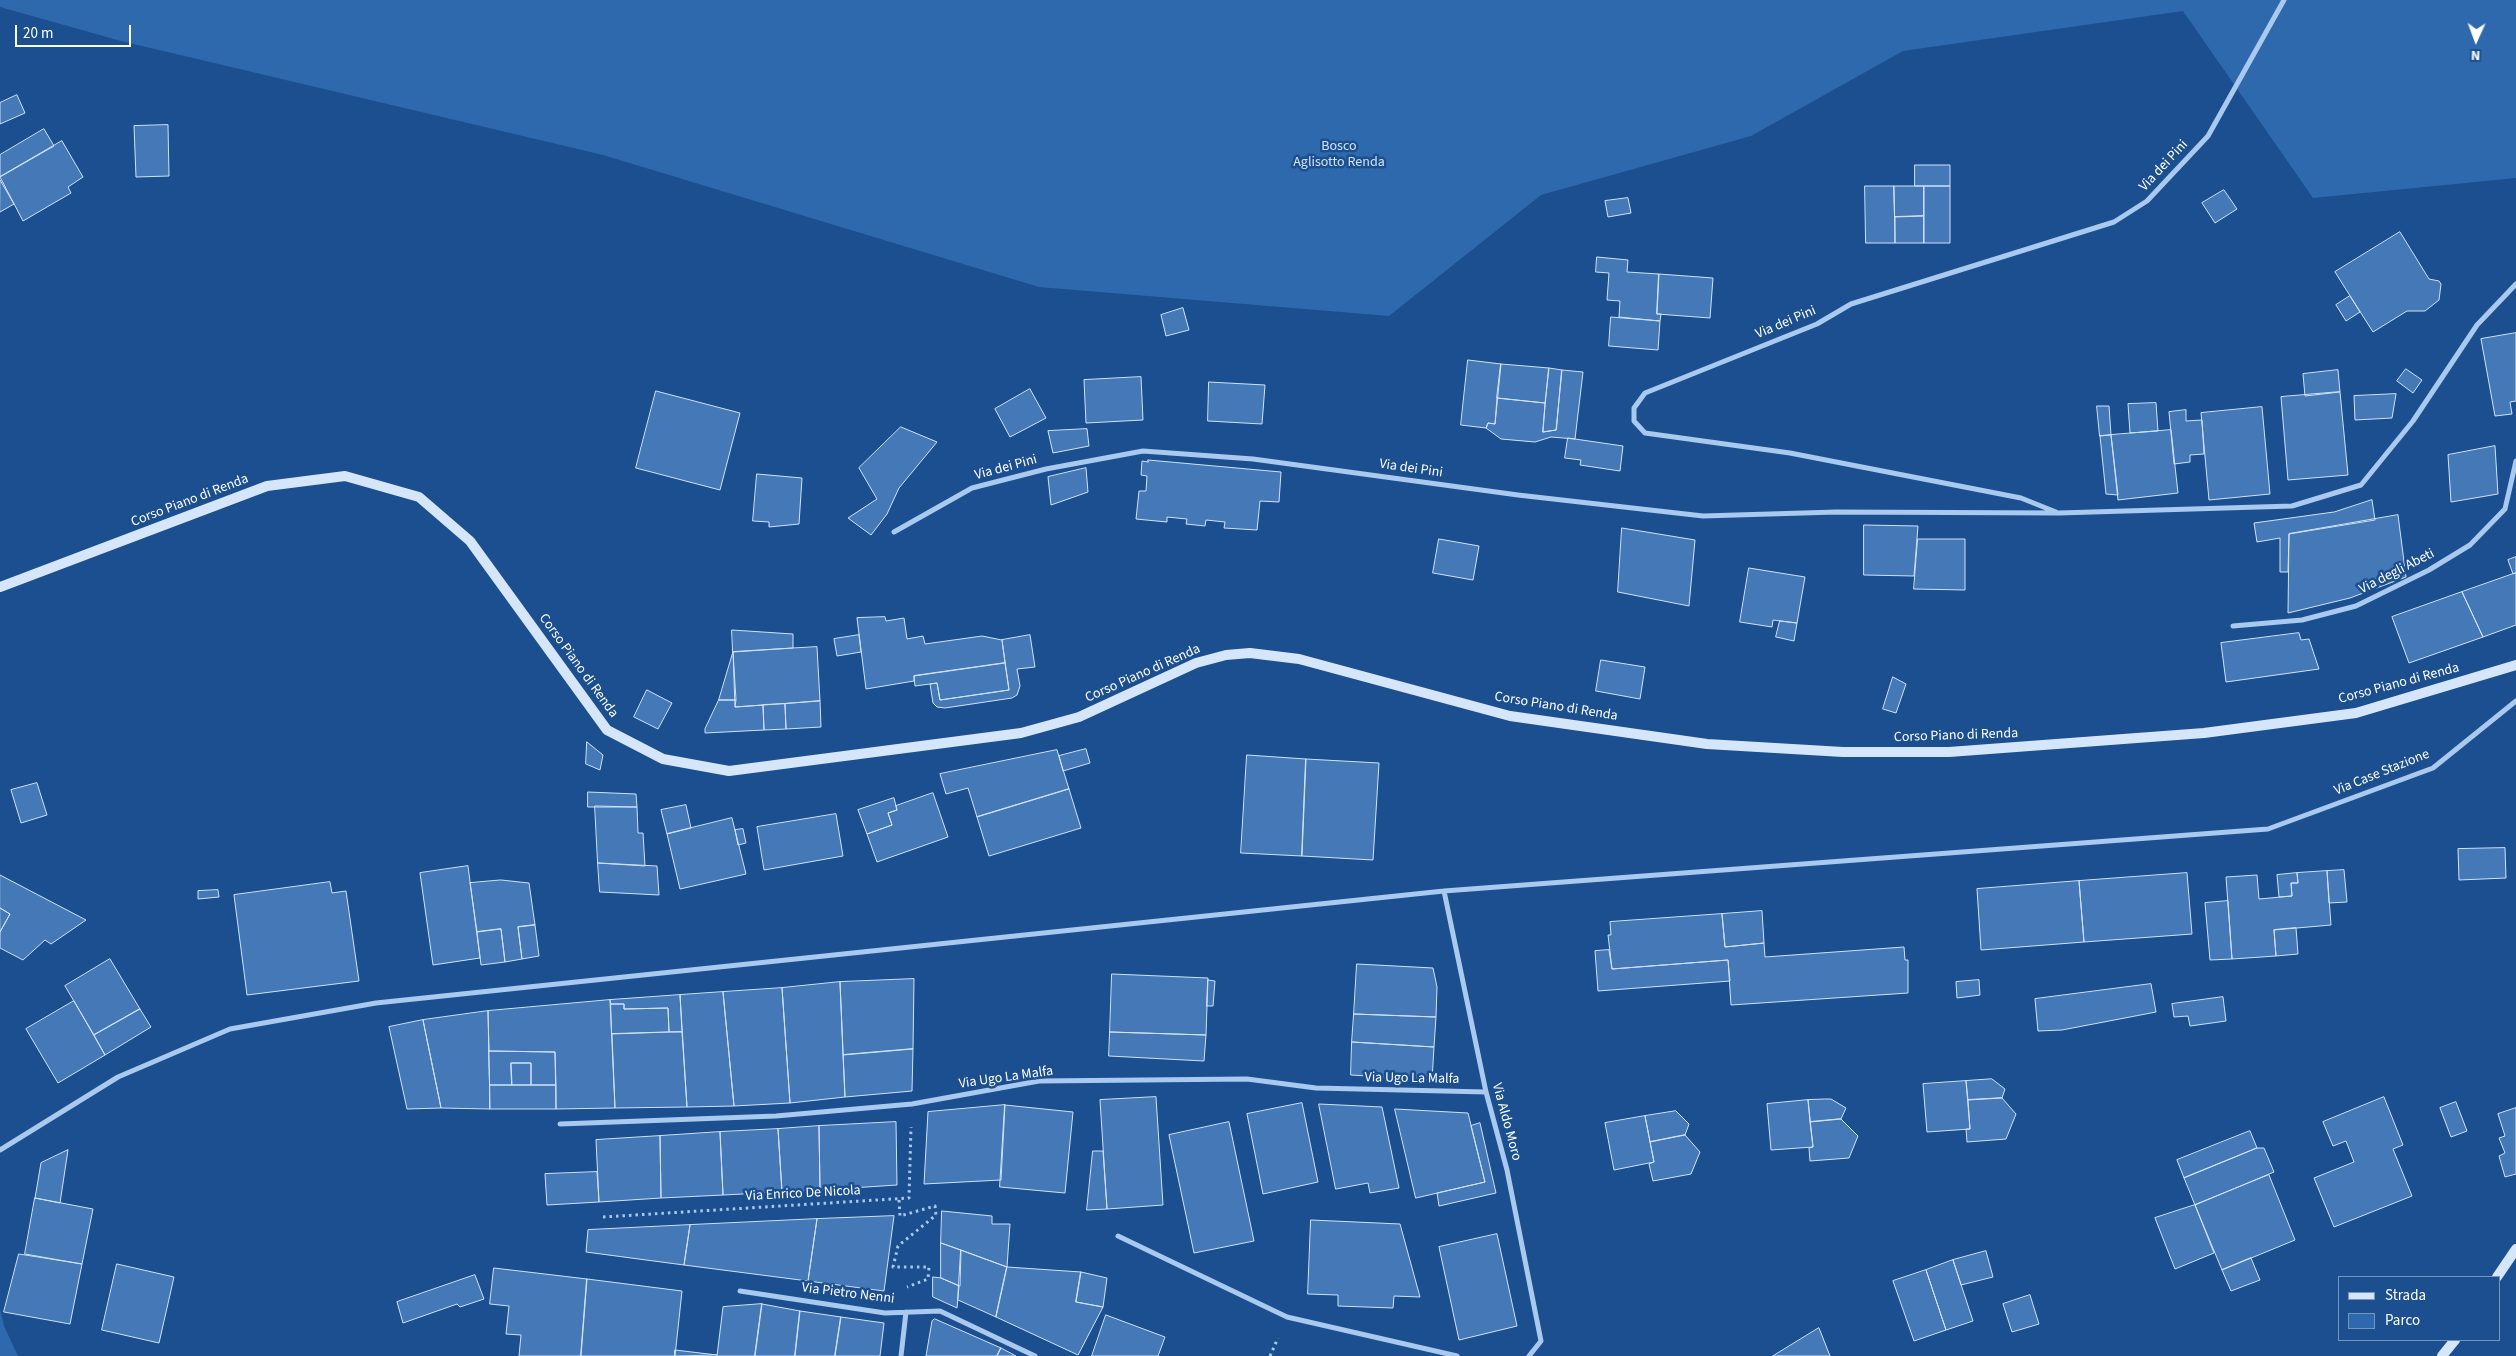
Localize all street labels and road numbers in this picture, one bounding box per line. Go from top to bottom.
street label: Via dei Pini [2136,137,2192,195]
street label: Via dei Pini [1753,303,1819,343]
street label: Via dei Pini [973,452,1039,484]
street label: Via dei Pini [1378,456,1444,482]
street label: Corso Piano di Renda [129,471,251,531]
street label: Via degli Abeti [2357,546,2437,598]
street label: Corso Piano di Renda [535,611,621,721]
street label: Corso Piano di Renda [1083,641,1203,707]
street label: Corso Piano di Renda [2337,660,2461,708]
street label: Corso Piano di Renda [1493,689,1619,725]
street label: Corso Piano di Renda [1894,725,2018,747]
street label: Via Case Stazione [2332,746,2432,800]
street label: Via Ugo La Malfa [958,1063,1054,1093]
street label: Via Ugo La Malfa [1364,1070,1460,1088]
street label: Via Aldo Moro [1488,1081,1524,1163]
street label: Via Enrico De Nicola [745,1183,861,1205]
street label: Via Pietro Nenni [801,1280,895,1308]

